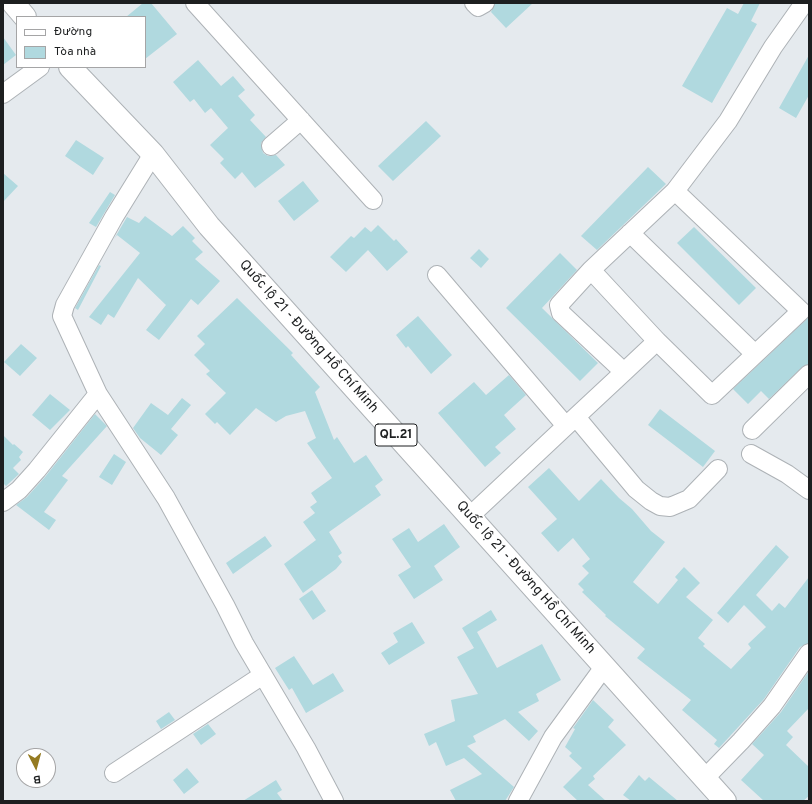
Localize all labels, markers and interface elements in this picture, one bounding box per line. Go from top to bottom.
legend [16,16,146,68]
text: Đường [54,24,92,40]
text: Tòa nhà [54,44,96,60]
street label: Quốc lộ 21 - Đường Hồ Chí Minh [235,257,381,417]
road number: QL.21 [375,424,417,446]
street label: Quốc lộ 21 - Đường Hồ Chí Minh [452,498,598,658]
north arrow [16,748,56,788]
text: B [33,772,42,786]

